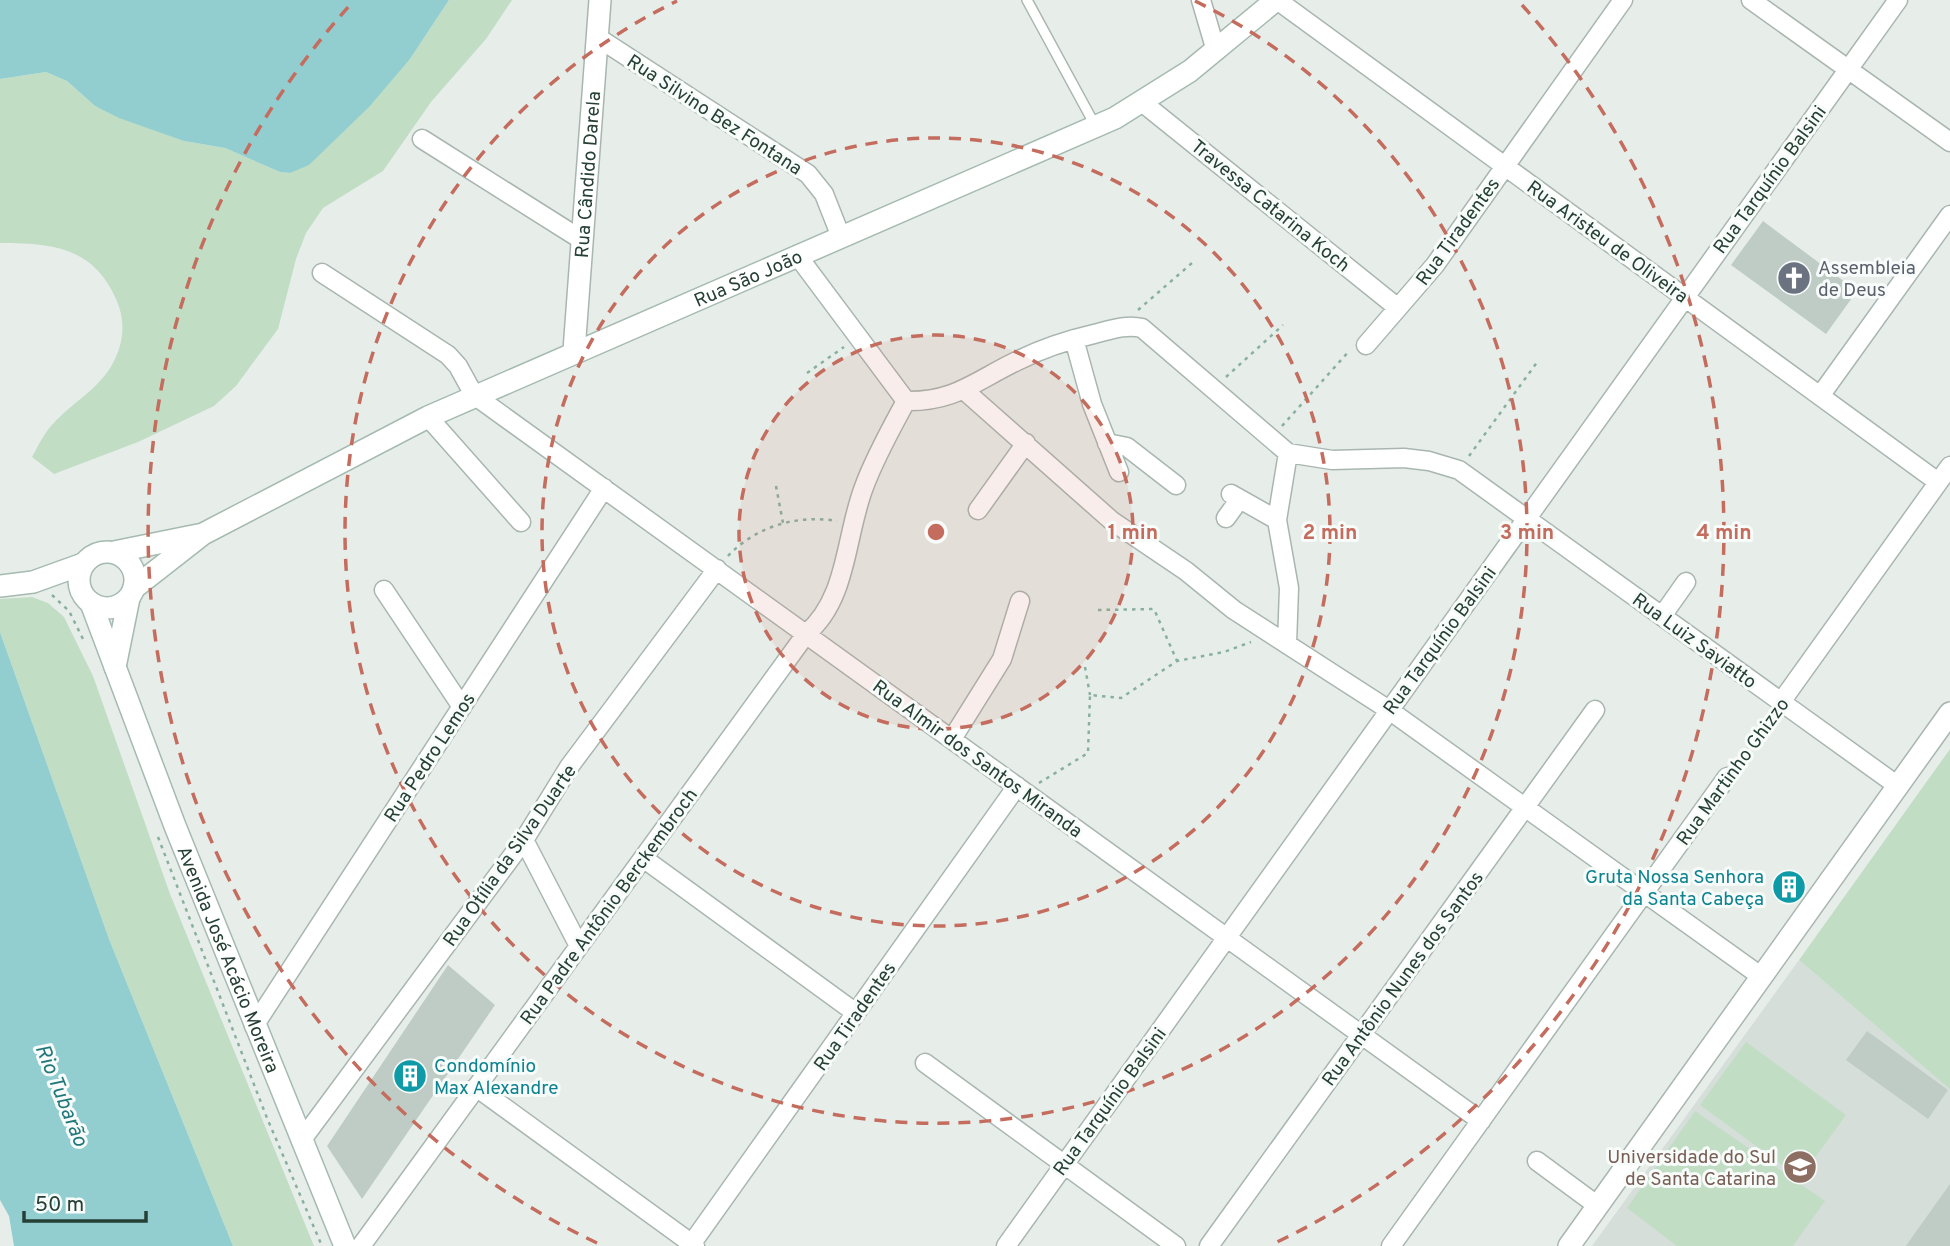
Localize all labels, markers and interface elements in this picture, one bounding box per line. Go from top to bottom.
street label: Rua Silvino Bez Fontana [622,50,806,181]
street label: Rua Cândido Darela [571,90,607,259]
street label: Rua Tarquínio Balsini [1709,101,1833,259]
street label: Travessa Catarina Koch [1185,135,1354,278]
street label: Rua Tiradentes [1411,174,1506,291]
street label: Rua Aristeu de Oliveira [1521,176,1692,309]
street label: Rua São João [691,246,806,314]
place label: Assembleia de Deus [1818,257,1916,303]
church icon: Assembleia de Deus [1775,259,1813,297]
centre of rings [924,520,948,544]
text: 1 min [1108,520,1158,547]
text: 2 min [1303,520,1357,547]
text: 3 min [1500,520,1554,547]
text: 4 min [1696,520,1752,547]
street label: Rua Tarquínio Balsini [1379,562,1503,720]
street label: Rua Luiz Saviatto [1627,588,1761,695]
street label: Rua Almir dos Santos Miranda [867,675,1087,844]
street label: Rua Pedro Lemos [380,689,481,827]
street label: Rua Martinho Ghizzo [1672,694,1795,851]
street label: Rua Otília da Silva Duarte [439,760,583,952]
street label: Rua Padre Antônio Berckembroch [516,784,704,1030]
street label: Avenida José Acácio Moreira [170,843,284,1077]
place label: Gruta Nossa Senhora da Santa Cabeça [1585,866,1764,912]
street label: Rua Antônio Nunes dos Santos [1317,867,1490,1091]
building icon: Gruta Nossa Senhora da Santa Cabeça [1770,868,1808,906]
street label: Rua Tiradentes [809,958,902,1076]
street label: Rua Tarquínio Balsini [1049,1023,1173,1181]
water label: Rio Tubarão [28,1040,94,1151]
place label: Condomínio Max Alexandre [434,1055,558,1101]
building icon: Condomínio Max Alexandre [391,1057,429,1095]
place label: Universidade do Sul de Santa Catarina [1607,1146,1776,1192]
school or university icon: Universidade do Sul de Santa Catarina [1781,1148,1819,1186]
scale bar [24,1180,147,1224]
text: 50 m [35,1192,84,1219]

